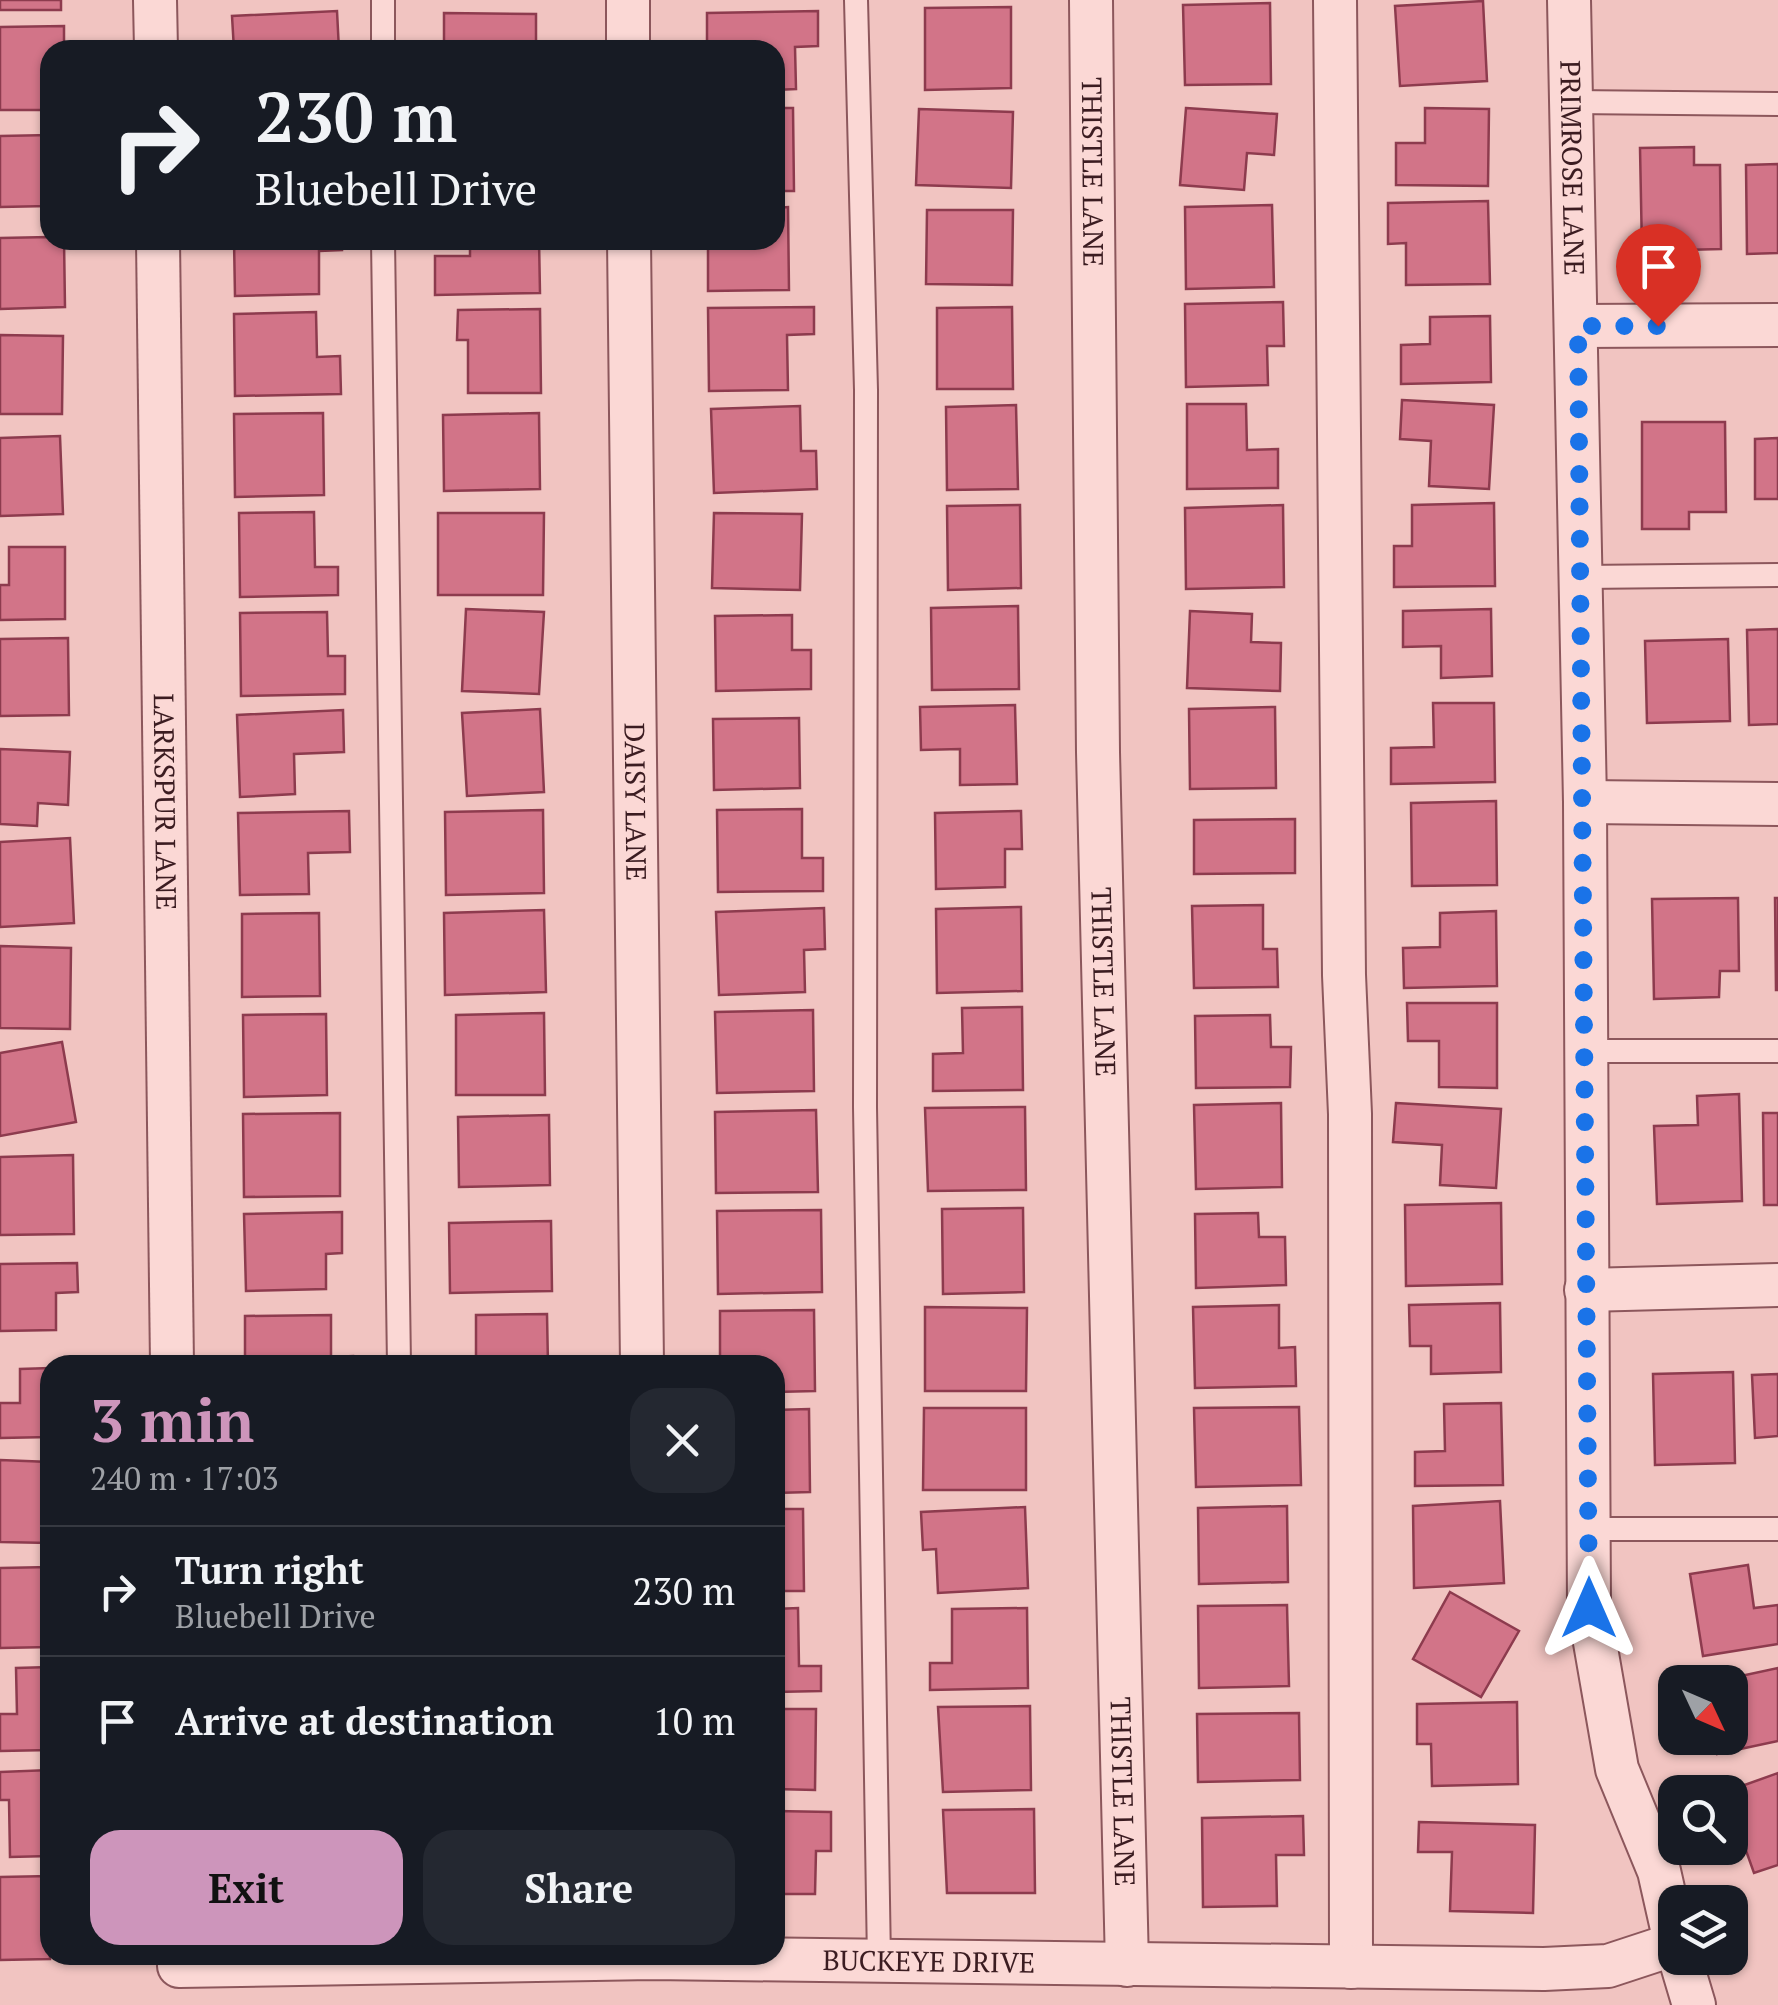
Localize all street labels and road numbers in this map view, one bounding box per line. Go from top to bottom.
street label: PRIMROSE LANE [1552,60,1593,276]
street label: THISTLE LANE [1074,77,1112,267]
street label: LARKSPUR LANE [146,693,185,911]
street label: DAISY LANE [617,723,655,881]
street label: THISTLE LANE [1083,887,1125,1077]
street label: THISTLE LANE [1103,1696,1144,1887]
street label: BUCKEYE DRIVE [822,1941,1035,1981]

